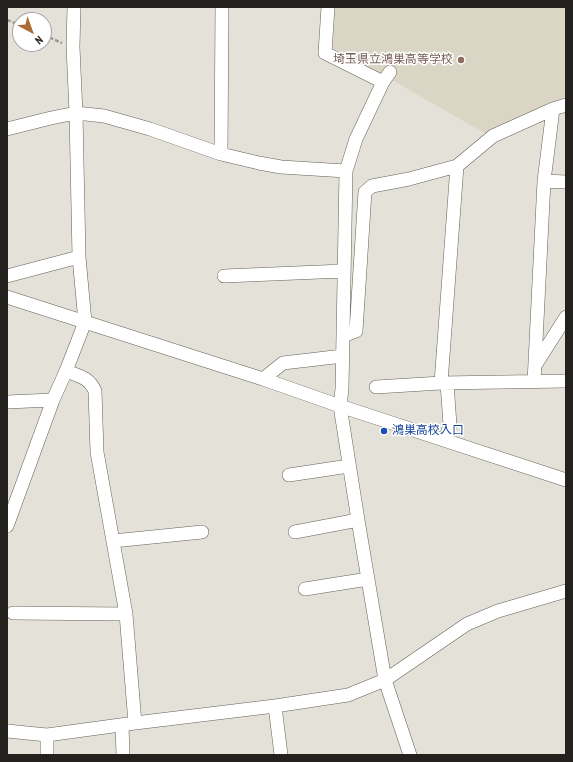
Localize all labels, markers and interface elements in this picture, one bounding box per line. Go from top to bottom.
north arrow [12,12,52,52]
text: N [32,33,46,48]
place label: 埼玉県立鴻巣高等学校 [333,53,453,67]
marker: 埼玉県立鴻巣高等学校 [456,55,466,65]
place label: 鴻巣高校入口 [392,424,464,438]
marker: 鴻巣高校入口 [379,426,389,436]

